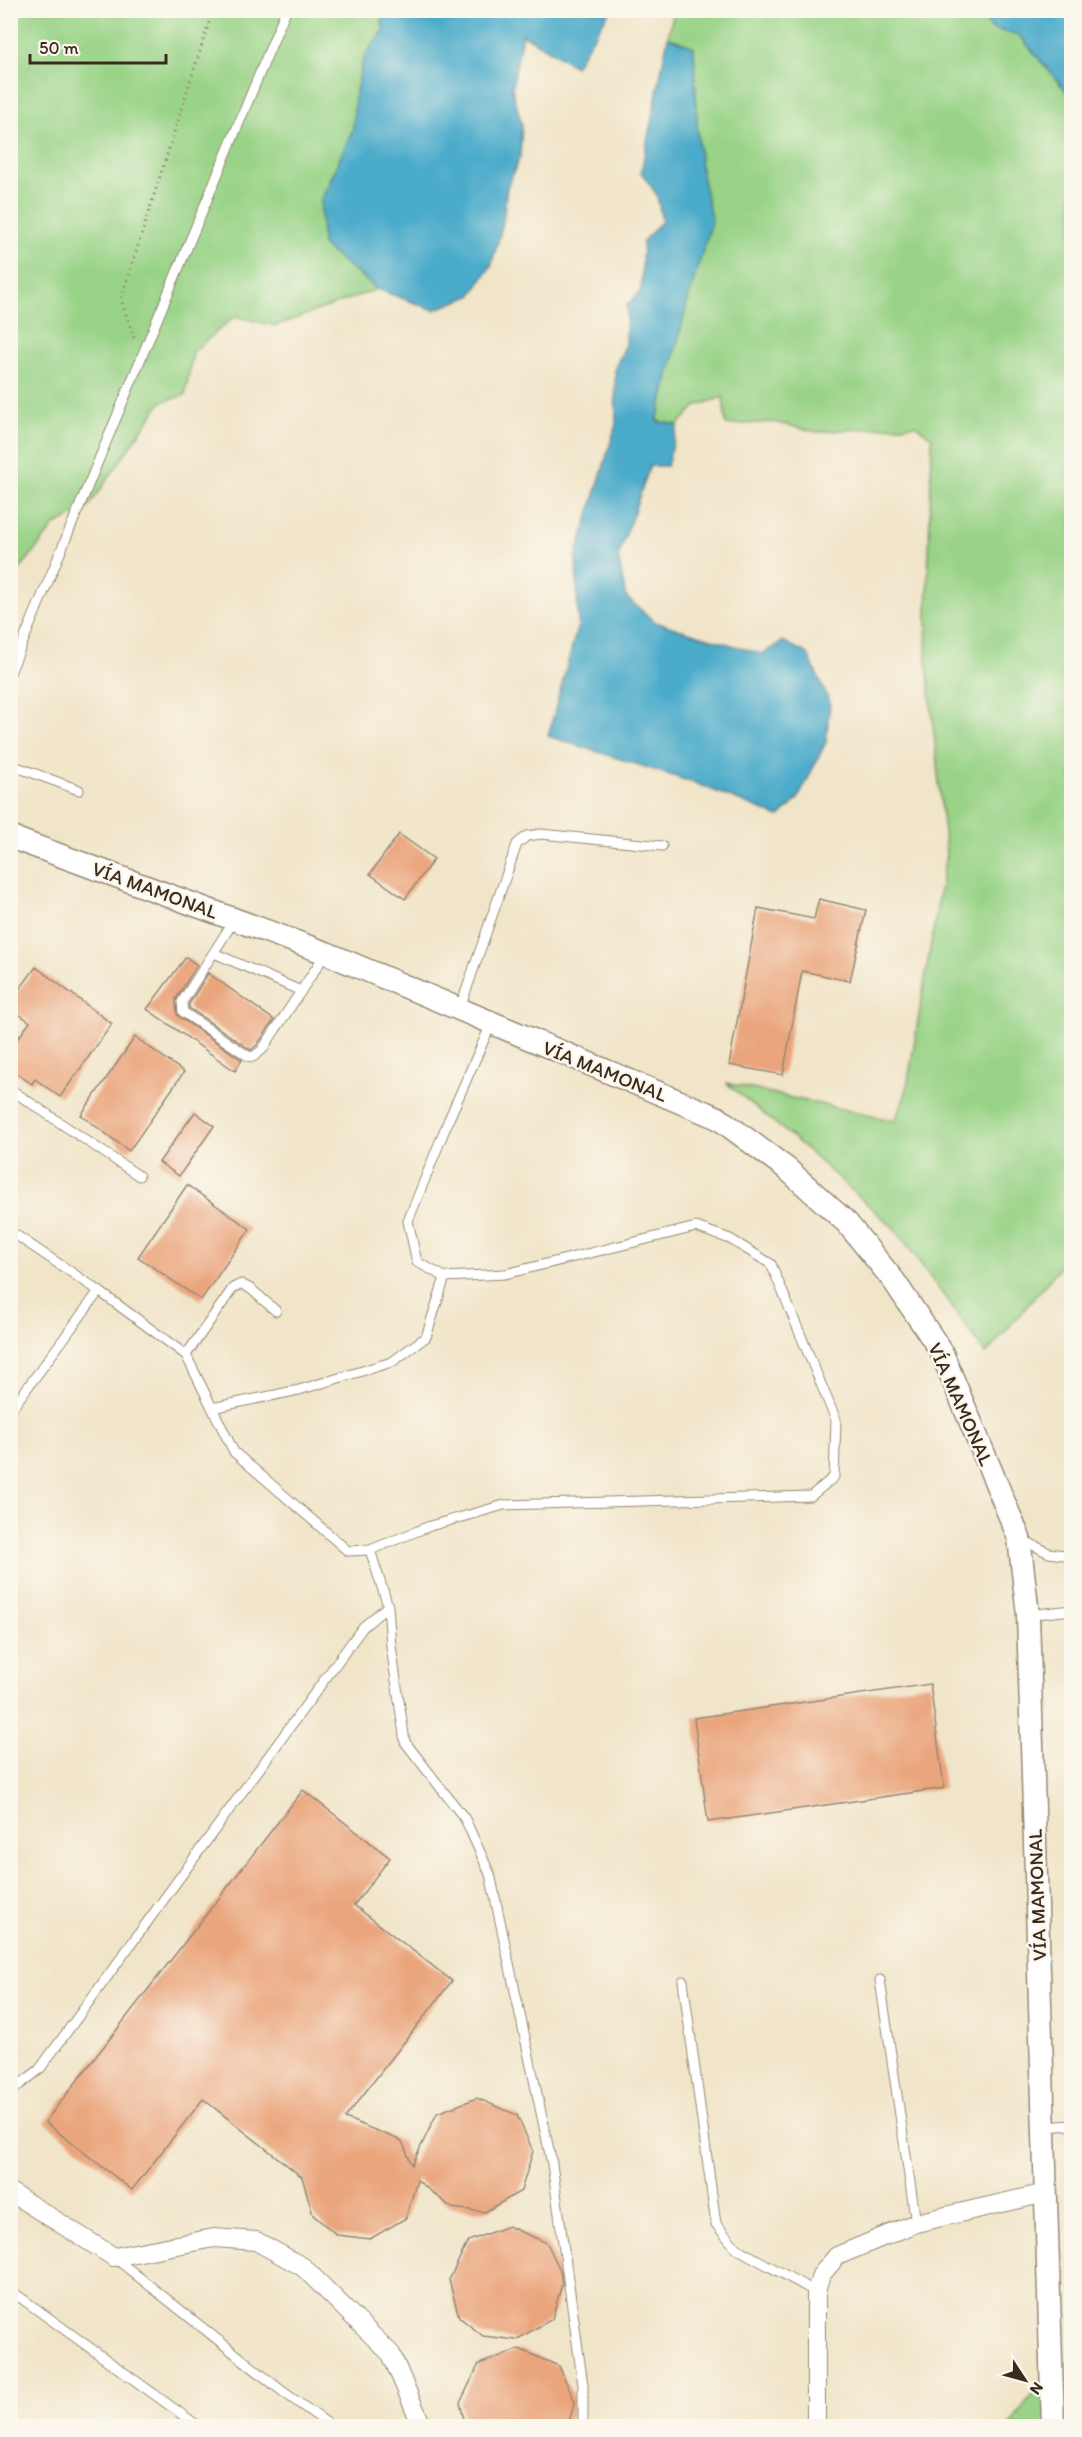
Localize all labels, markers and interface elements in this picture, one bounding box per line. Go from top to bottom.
scale bar [30,27,166,65]
text: 50 m [39,37,79,59]
street label: VÍA MAMONAL [89,856,221,924]
street label: VÍA MAMONAL [539,1035,671,1107]
street label: VÍA MAMONAL [923,1339,999,1469]
street label: VÍA MAMONAL [1023,1829,1051,1961]
north arrow [995,2350,1055,2410]
text: N [1026,2379,1048,2398]

